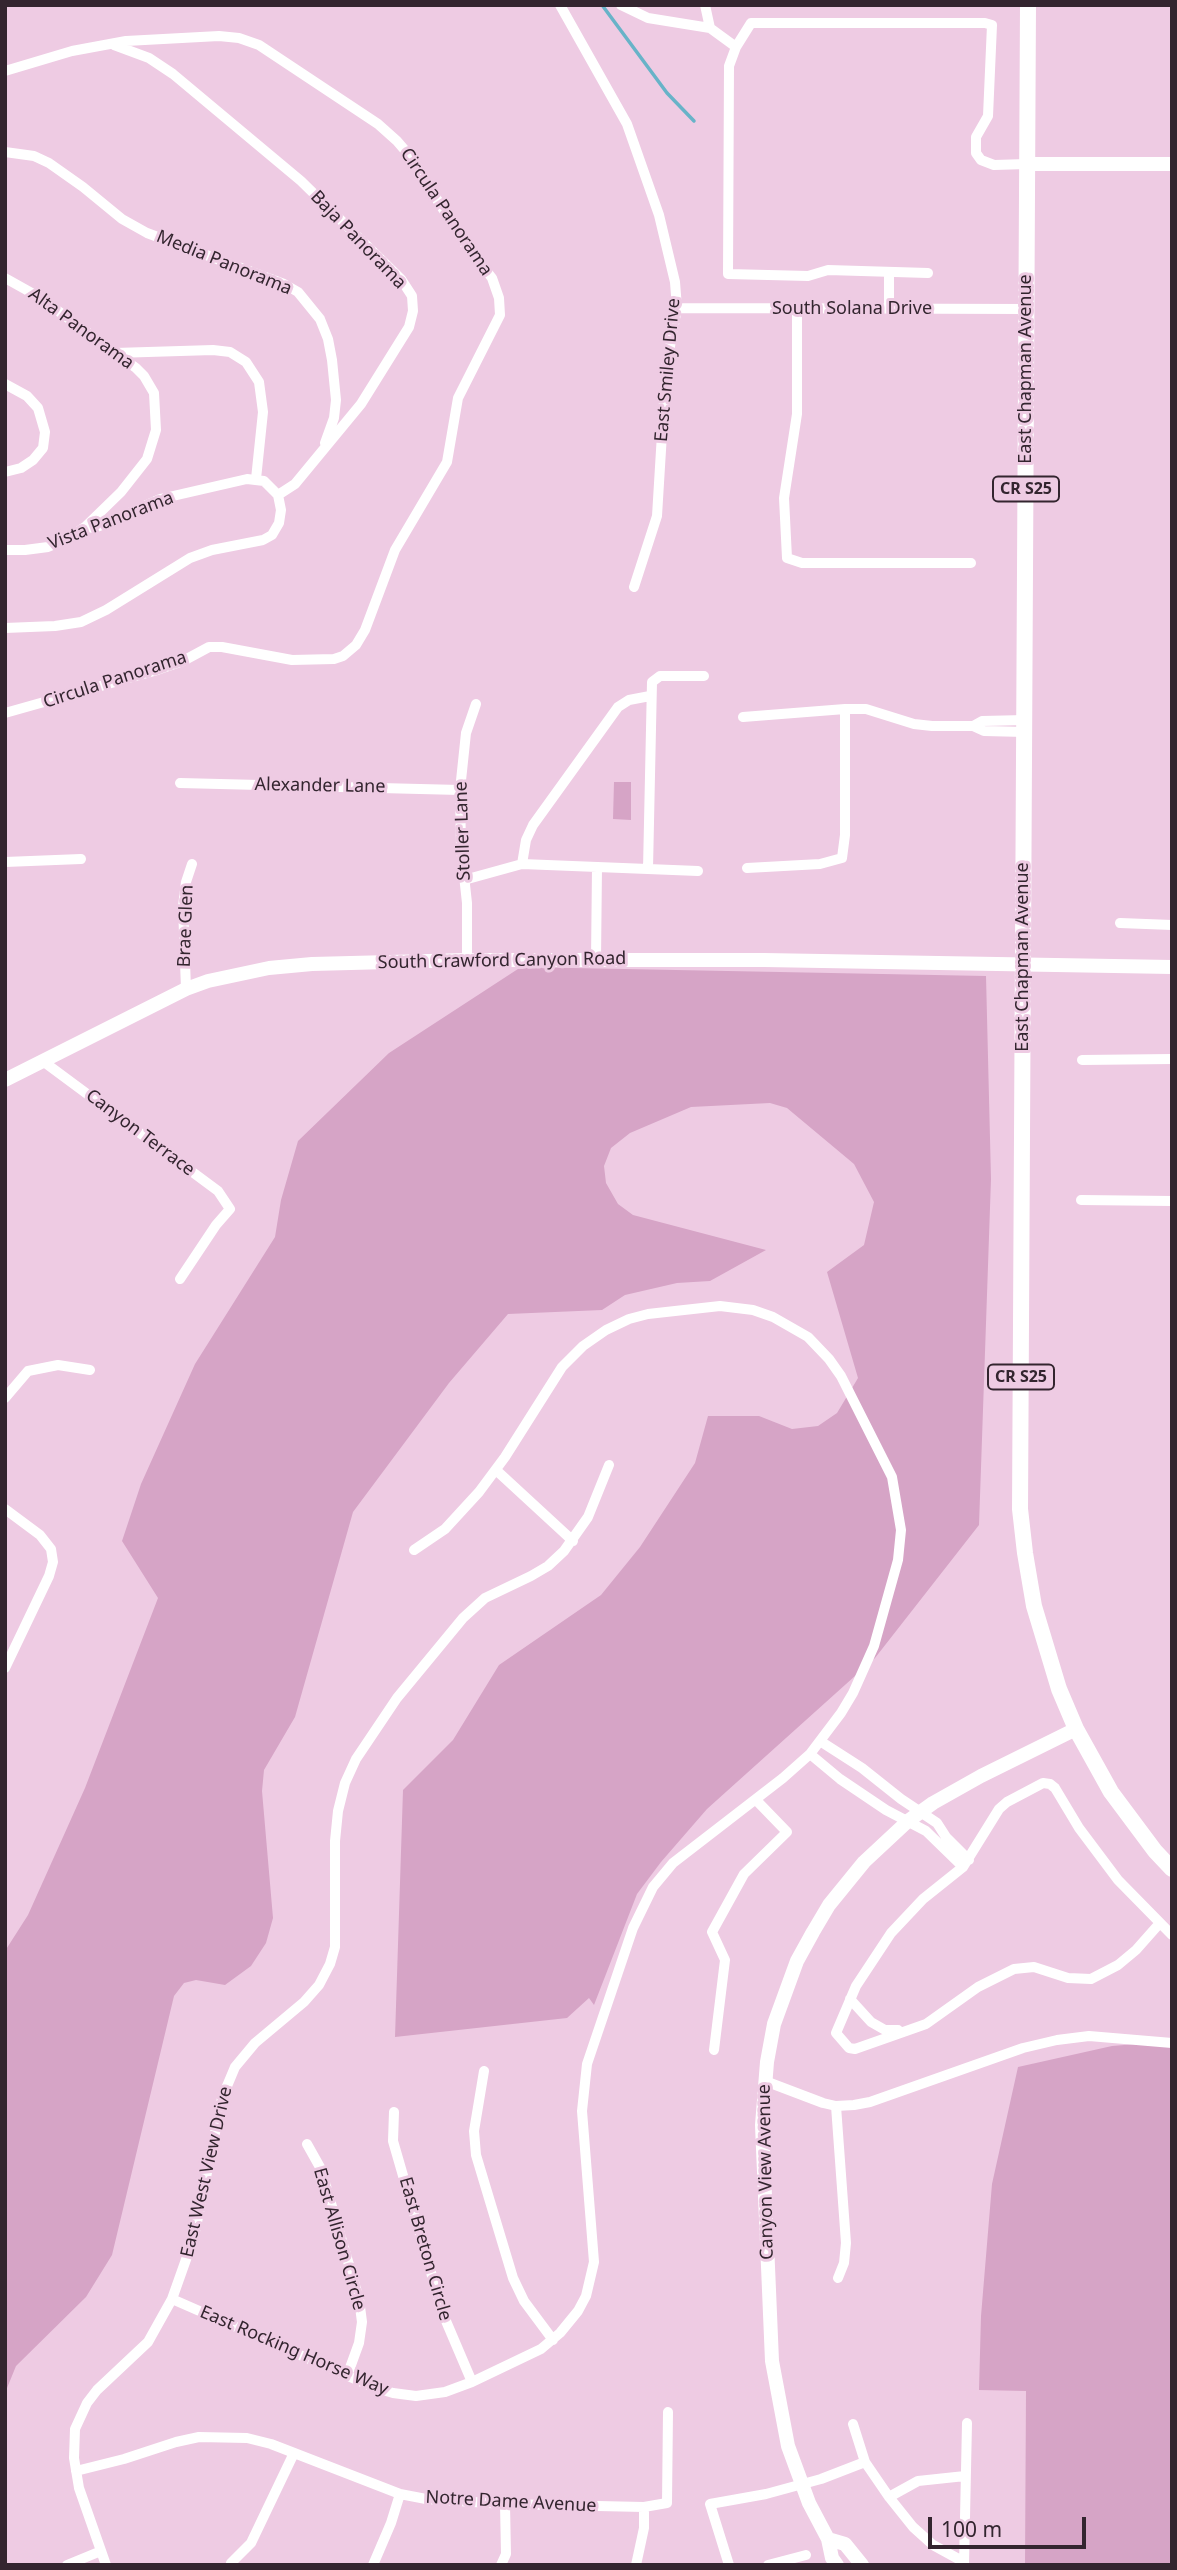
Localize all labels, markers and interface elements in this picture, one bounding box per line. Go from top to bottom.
street label: Circula Panorama [395,144,497,280]
street label: Baja Panorama [306,186,410,294]
street label: Media Panorama [153,226,295,300]
street label: East Chapman Avenue [1015,274,1037,464]
street label: Alta Panorama [24,284,138,374]
street label: East Smiley Drive [651,297,685,443]
street label: South Solana Drive [772,298,932,320]
road number: CR S25 [993,476,1059,502]
street label: Vista Panorama [45,487,177,555]
street label: Circula Panorama [41,647,189,713]
street label: Alexander Lane [254,774,386,798]
street label: Stoller Lane [450,781,476,881]
street label: East Chapman Avenue [1012,862,1034,1052]
street label: Brae Glen [174,884,198,968]
street label: South Crawford Canyon Road [378,948,626,974]
street label: Canyon Terrace [81,1085,199,1181]
road number: CR S25 [988,1364,1054,1390]
street label: East West View Drive [177,2084,237,2260]
street label: Canyon View Avenue [754,2084,778,2260]
street label: East Allison Circle [308,2165,370,2313]
street label: East Breton Circle [394,2175,456,2323]
street label: East Rocking Horse Way [197,2301,391,2401]
street label: Notre Dame Avenue [425,2487,597,2517]
scale bar [932,2504,1090,2548]
text: 100 m [941,2515,1002,2543]

